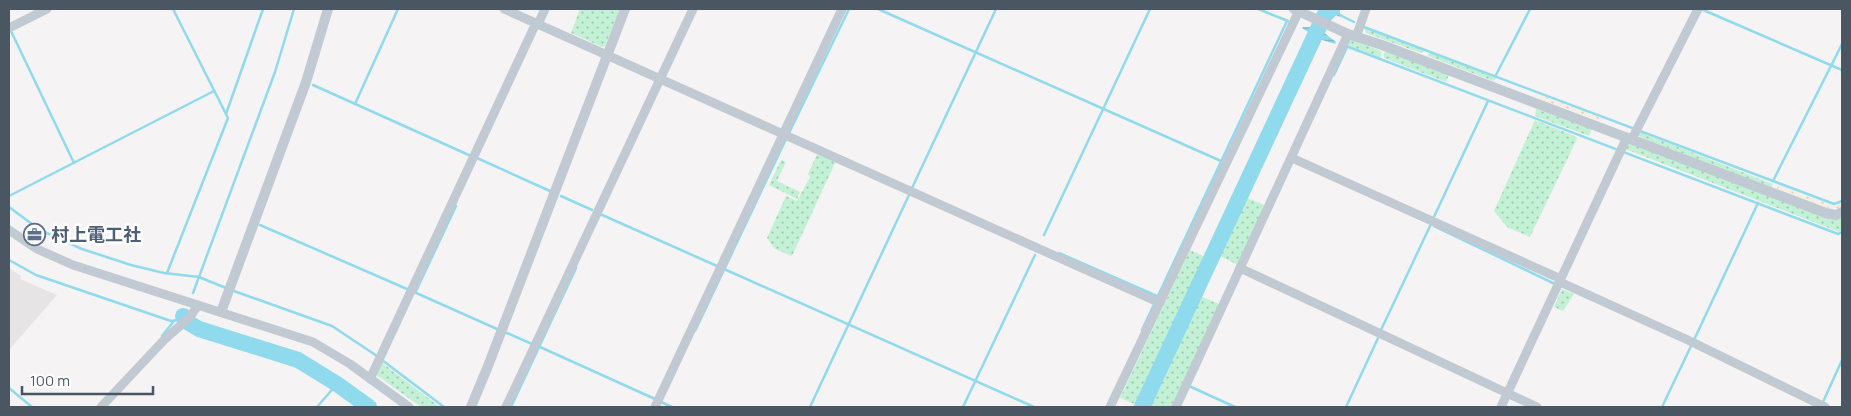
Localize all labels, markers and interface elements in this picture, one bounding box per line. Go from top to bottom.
office icon: 村上電工社 [23,222,47,246]
place label: 村上電工社 [51,222,141,246]
scale bar [22,364,154,396]
text: 100 m [30,370,70,391]

